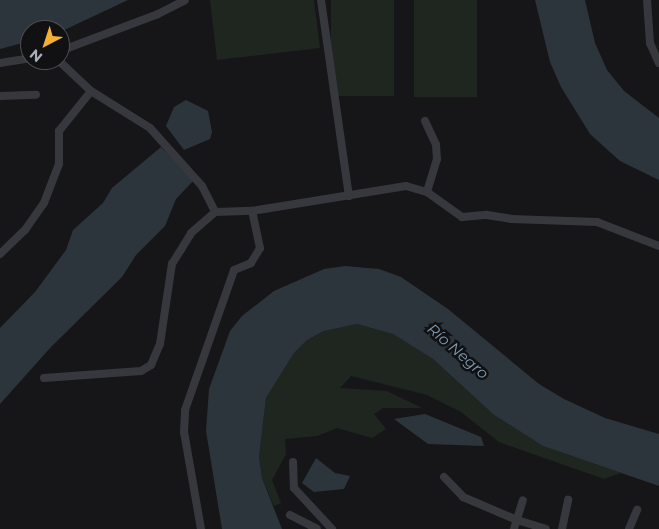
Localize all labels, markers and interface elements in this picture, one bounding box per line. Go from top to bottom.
north arrow [20,20,70,70]
text: N [26,45,46,66]
water label: Río Negro [424,320,492,382]

